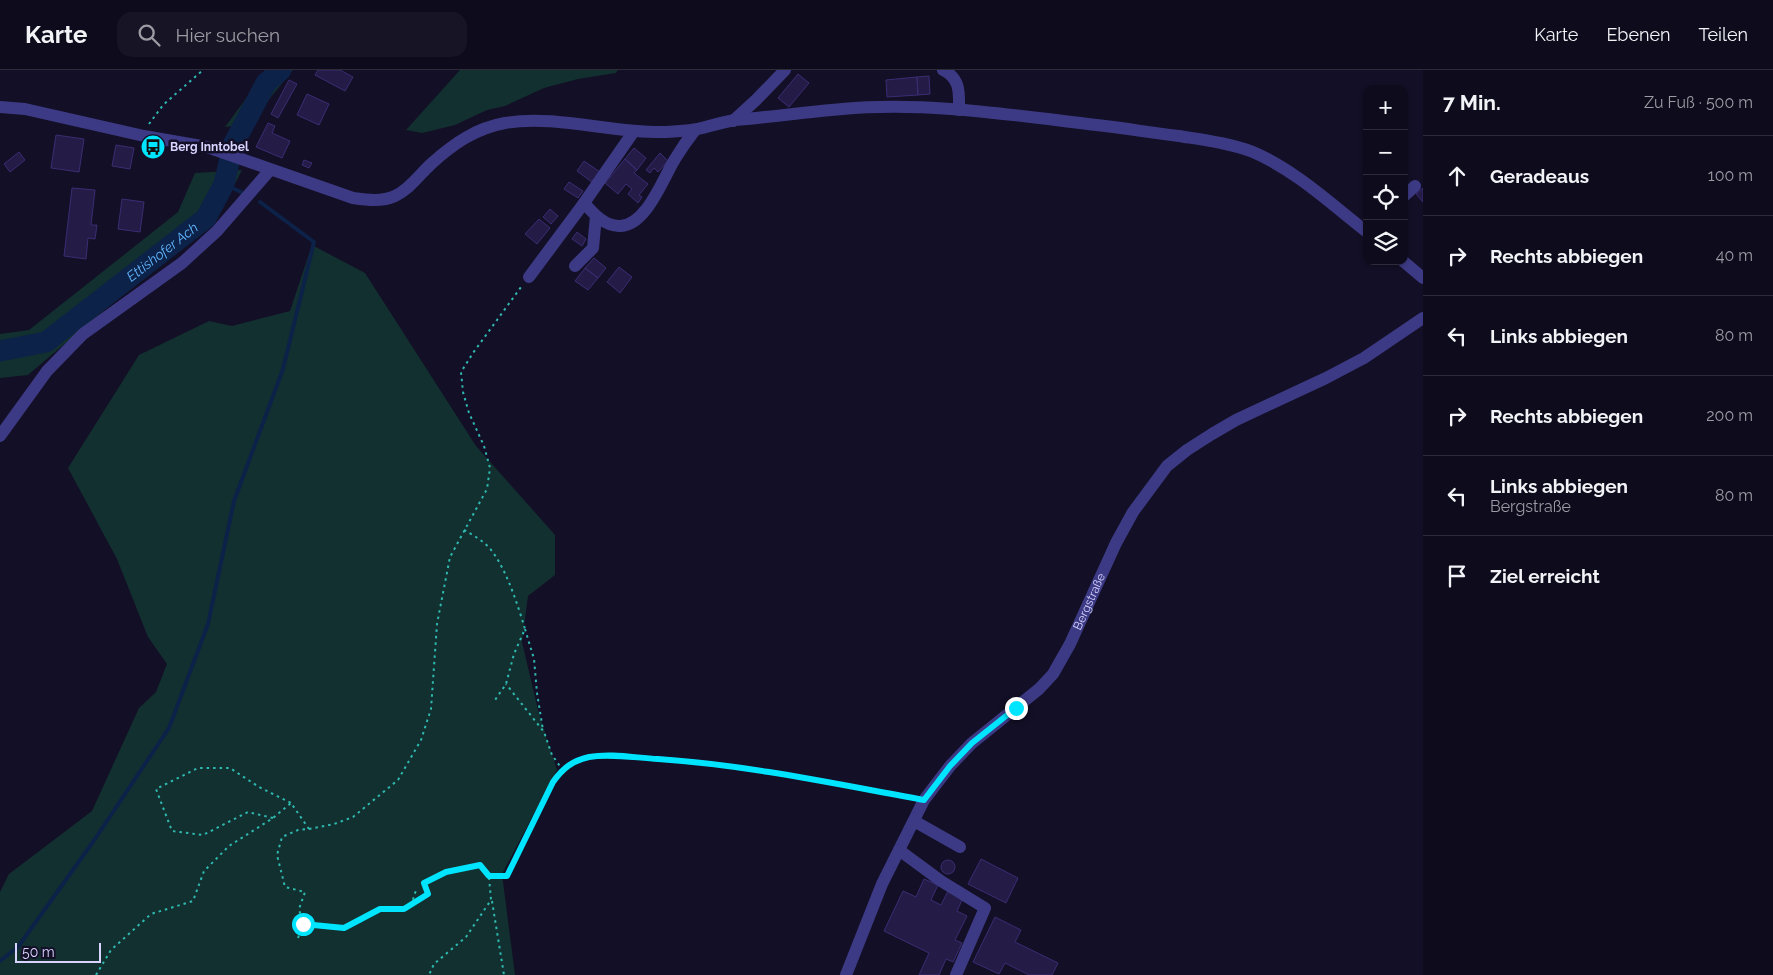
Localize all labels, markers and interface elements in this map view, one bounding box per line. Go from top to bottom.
search box [117,12,467,57]
text: Karte [25,20,87,49]
icon: search [135,21,163,49]
text: Hier suchen [175,24,280,46]
text: Karte [1534,24,1578,45]
text: Ebenen [1606,24,1671,45]
text: Teilen [1699,24,1748,45]
map controls [1363,85,1408,265]
button: + [1363,85,1408,130]
text: 7 Min. [1443,90,1501,115]
text: Zu Fuß · 500 m [1644,93,1753,112]
button: − [1363,130,1408,175]
bus stop icon: Berg Inntobel [140,134,166,160]
place label: Berg Inntobel [170,140,249,154]
icon: ahead [1443,162,1471,190]
text: Geradeaus [1490,165,1589,187]
text: 100 m [1708,166,1753,185]
button: locate [1363,175,1408,220]
water label: Ettishofer Ach [123,219,201,285]
button: layers [1363,220,1408,265]
icon: right [1443,242,1471,270]
text: Rechts abbiegen [1490,245,1643,267]
text: 40 m [1716,246,1753,265]
icon: left [1443,322,1471,350]
text: Links abbiegen [1490,325,1628,347]
text: 80 m [1715,326,1753,345]
icon: right [1443,402,1471,430]
text: Rechts abbiegen [1490,405,1643,427]
text: 200 m [1706,406,1753,425]
text: Links abbiegen [1490,475,1628,497]
icon: left [1443,482,1471,510]
text: 80 m [1715,486,1753,505]
text: Bergstraße [1490,497,1571,516]
icon: arrive [1443,562,1471,590]
text: Ziel erreicht [1490,565,1600,587]
street label: Bergstraße [1070,571,1108,632]
route end [1005,697,1028,720]
route start [292,913,315,936]
scale bar [15,940,101,963]
text: 50 m [22,944,55,960]

